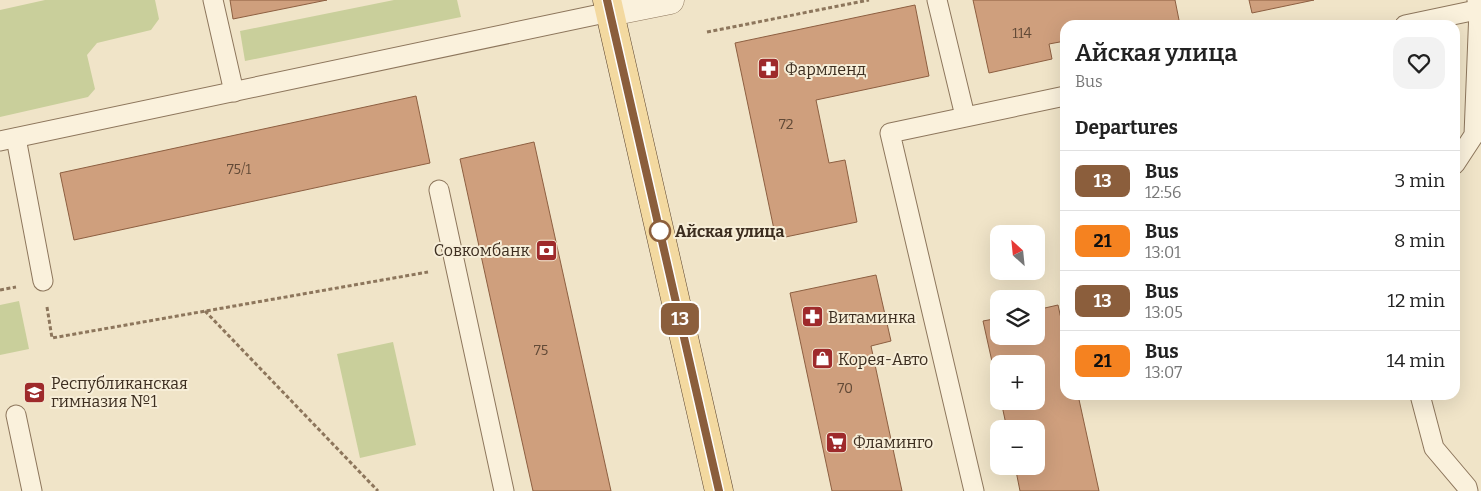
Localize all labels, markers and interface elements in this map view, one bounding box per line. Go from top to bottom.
house number: 114 [1012,25,1032,42]
button: heart [1393,37,1445,89]
text: Айская улица [1075,39,1238,67]
pharmacy icon: Фармленд [757,57,781,81]
place label: Фармленд [785,60,867,79]
text: Bus [1075,72,1103,91]
house number: 72 [779,116,793,133]
text: Departures [1075,116,1178,139]
text: Bus [1145,160,1179,183]
house number: 75/1 [227,161,251,178]
text: 3 min [1395,169,1445,192]
text: 13 [1093,170,1112,192]
text: 12:56 [1145,183,1182,202]
marker: Айская улица [649,220,671,242]
text: Bus [1145,220,1179,243]
place label: Айская улица [675,222,784,241]
north arrow [990,225,1045,280]
map controls [990,225,1045,475]
text: 8 min [1394,229,1445,252]
text: 21 [1094,230,1111,252]
bank icon: Совкомбанк [534,238,558,262]
place label: Совкомбанк [434,241,531,260]
text: 13:01 [1145,243,1181,262]
text: Bus [1145,280,1179,303]
text: 12 min [1387,289,1445,312]
button: layers [990,290,1045,345]
text: 13 [1093,290,1112,312]
line badge: 13 [658,303,702,335]
text: 13:05 [1145,303,1183,322]
pharmacy icon: Витаминка [800,305,824,329]
text: 13 [671,308,689,330]
place label: Витаминка [828,308,916,327]
text: Bus [1145,340,1179,363]
house number: 75 [534,342,548,359]
shop icon: Корея-Авто [810,347,834,371]
text: 14 min [1387,349,1445,372]
place label: Корея-Авто [838,350,928,369]
text: 21 [1094,350,1111,372]
button: + [990,355,1045,410]
text: 13:07 [1145,363,1182,382]
place label: Республиканская гимназия №1 [51,374,188,411]
school or university icon: Республиканская гимназия №1 [23,380,47,404]
house number: 70 [837,380,853,397]
button: − [990,420,1045,475]
supermarket icon: Фламинго [825,430,849,454]
place label: Фламинго [853,433,933,452]

